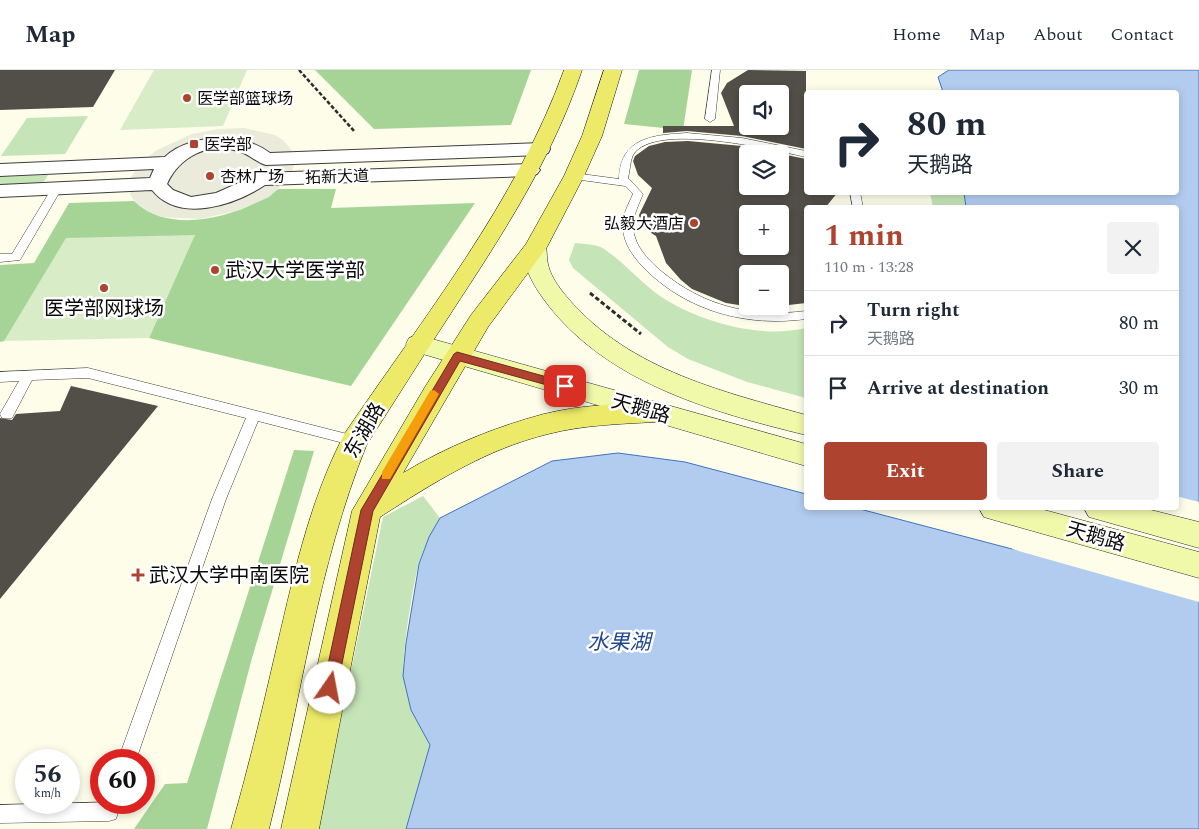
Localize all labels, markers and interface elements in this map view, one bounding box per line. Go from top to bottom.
text: Map [25,17,75,53]
text: Home [892,21,941,48]
text: Map [969,21,1005,48]
text: About [1033,21,1083,48]
text: Contact [1111,21,1174,48]
map controls [739,85,789,315]
button: sound [739,85,789,135]
place label: 医学部篮球场 [197,87,293,111]
marker: 医学部篮球场 [181,92,193,104]
text: 80 m [907,98,987,151]
icon: right [824,110,889,175]
place label: 医学部 [204,133,252,157]
marker: 医学部 [188,138,200,150]
button: layers [739,145,789,195]
text: 天鹅路 [907,149,973,182]
street label: 拓新大道 [305,164,369,190]
place label: 杏林广场 [220,165,284,189]
marker: 杏林广场 [204,170,216,182]
button: + [739,205,789,255]
place label: 弘毅大酒店 [604,212,684,236]
text: 1 min [824,213,904,259]
marker: 弘毅大酒店 [688,217,700,229]
button: close [1107,222,1159,274]
text: 110 m · 13:28 [824,255,914,279]
place label: 武汉大学医学部 [225,256,365,286]
marker: 武汉大学医学部 [209,264,221,276]
button: − [739,265,789,315]
marker: 医学部网球场 [98,282,110,294]
place label: 医学部网球场 [44,294,164,324]
text: Turn right [867,296,960,325]
icon: right [824,309,852,337]
text: 80 m [1119,309,1159,338]
text: 天鹅路 [867,327,915,351]
pin [544,365,586,407]
icon: arrive [551,372,579,400]
icon: arrive [824,374,852,402]
text: Arrive at destination [867,374,1049,403]
text: 30 m [1119,374,1159,403]
street label: 天鹅路 [608,386,674,432]
street label: 东湖路 [337,397,393,464]
button: Exit [824,442,987,500]
button: Share [997,442,1159,500]
street label: 天鹅路 [1063,514,1129,560]
place label: 武汉大学中南医院 [149,561,309,591]
marker: 武汉大学中南医院 [131,568,145,582]
water label: 水果湖 [588,627,653,659]
position arrow [303,661,355,713]
speed limit sign: 60 [90,749,155,814]
text: 56 [33,756,62,794]
text: km/h [34,784,61,803]

